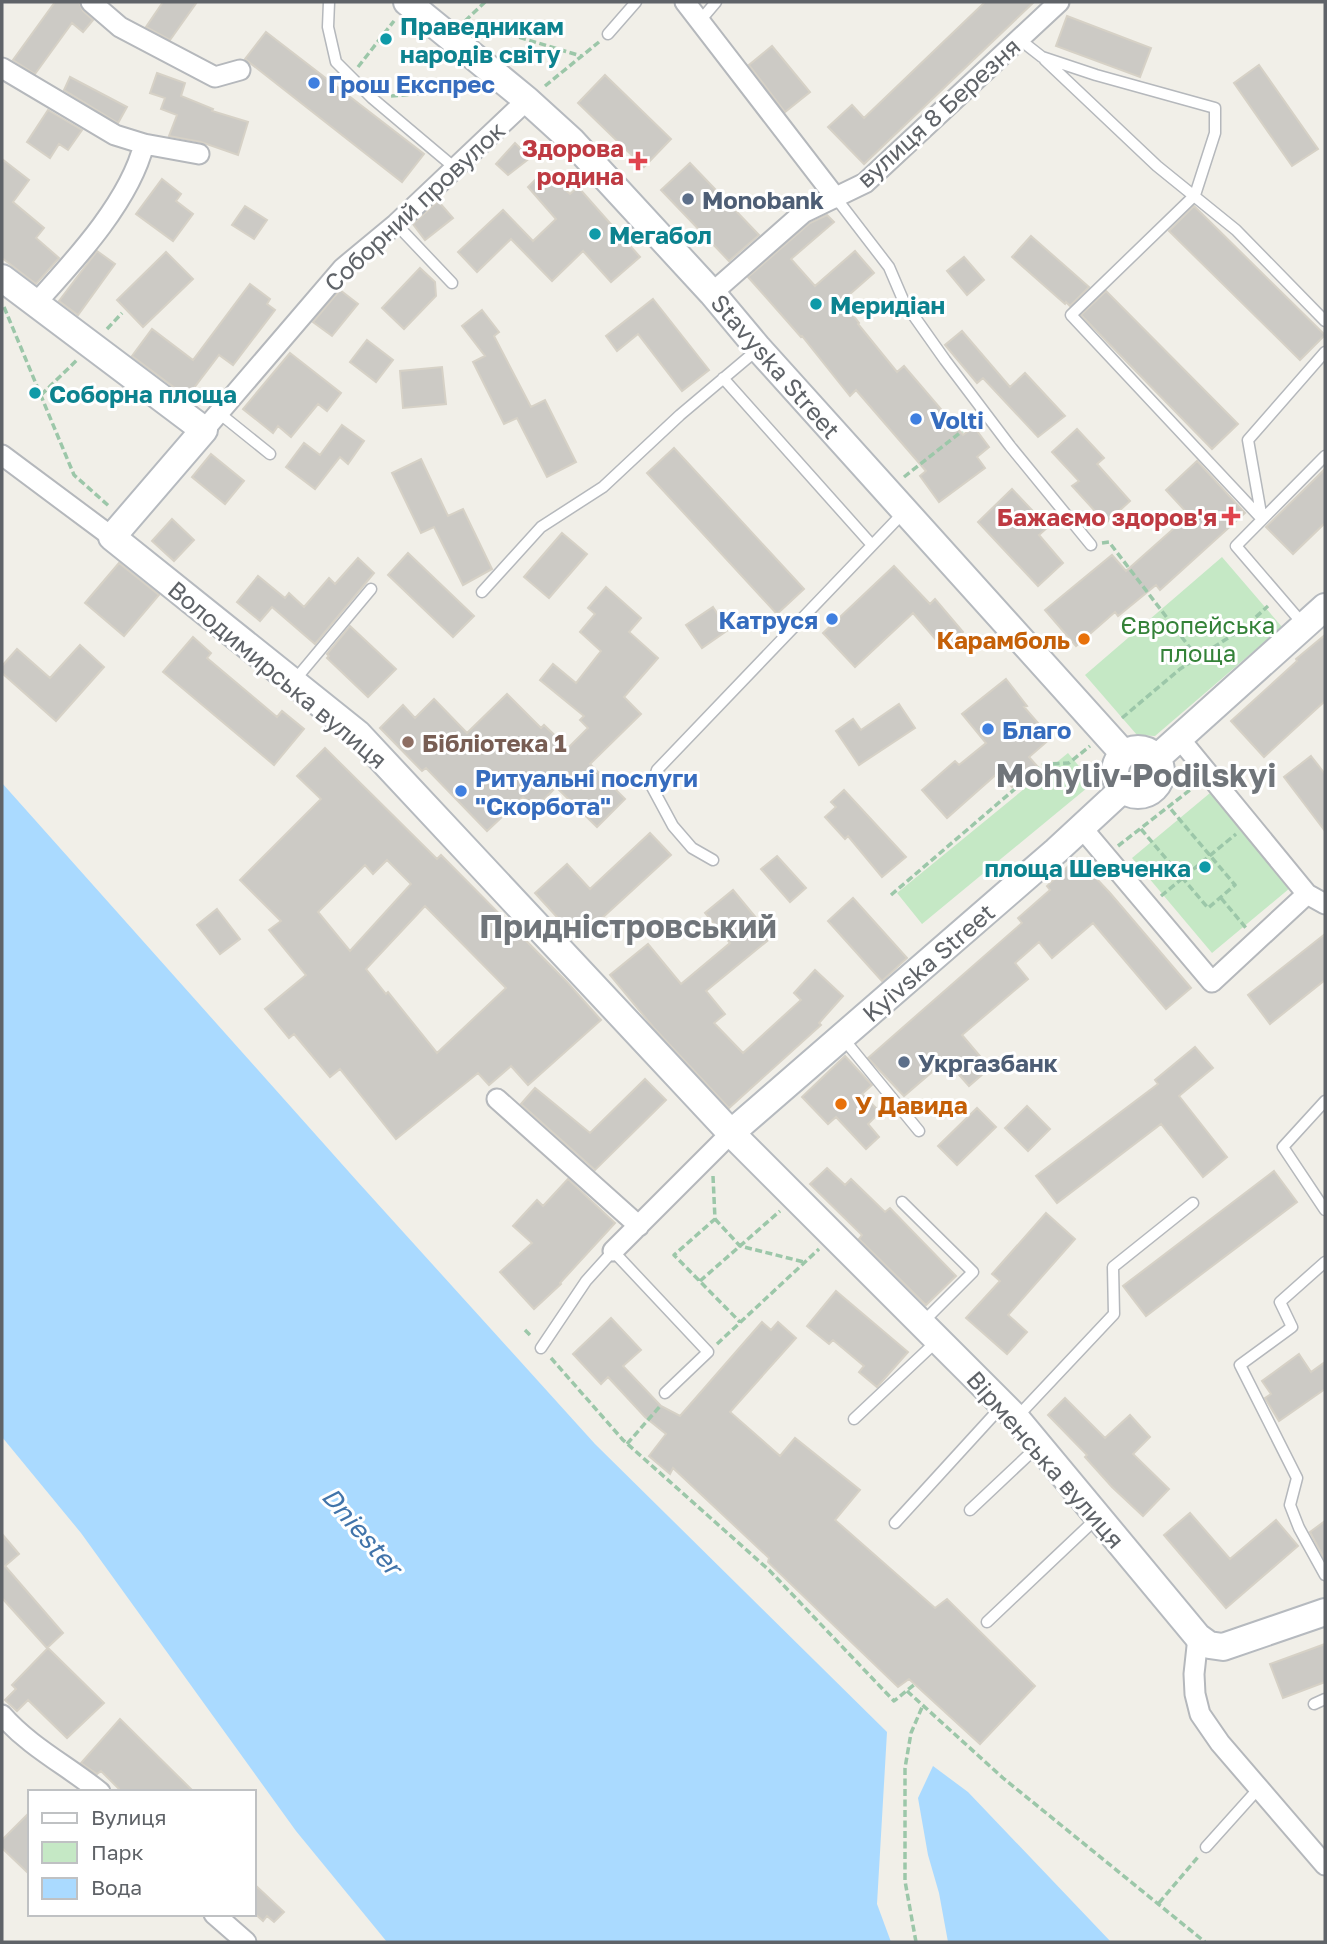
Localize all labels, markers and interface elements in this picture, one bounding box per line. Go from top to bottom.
place label: Праведникам народів світу [400,11,564,68]
marker: Праведникам народів світу [378,31,394,47]
street label: вулиця 8 Березня [850,31,1026,193]
place label: Грош Експрес [328,69,495,98]
marker: Грош Експрес [306,75,322,91]
street label: Соборний провулок [318,115,510,297]
place label: Здорова родина [522,133,624,190]
marker: Здорова родина [630,153,646,169]
place label: Monobank [702,185,824,214]
marker: Monobank [680,191,696,207]
place label: Мегабол [609,220,712,249]
marker: Мегабол [587,226,603,242]
street label: Stavyska Street [705,288,847,444]
place label: Меридіан [830,290,945,319]
marker: Меридіан [808,296,824,312]
place label: Соборна площа [49,379,237,408]
marker: Соборна площа [27,385,43,401]
place label: Volti [930,405,984,434]
marker: Volti [908,411,924,427]
place label: Бажаємо здоров'я [997,502,1217,531]
marker: Бажаємо здоров'я [1223,508,1239,524]
street label: Володимирська вулиця [163,574,393,774]
place label: Катруся [718,605,818,634]
park label: Європейська площа [1121,610,1275,667]
marker: Катруся [824,611,840,627]
place label: Карамболь [937,625,1070,654]
marker: Карамболь [1076,631,1092,647]
place label: Благо [1002,715,1072,744]
marker: Благо [980,721,996,737]
place label: Бібліотека 1 [422,728,567,757]
marker: Бібліотека 1 [400,734,416,750]
district label: Mohyliv-Podilskyi [996,756,1276,794]
place label: Ритуальні послуги "Скорбота" [475,763,698,820]
marker: Ритуальні послуги "Скорбота" [453,783,469,799]
place label: площа Шевченка [984,853,1191,882]
marker: площа Шевченка [1197,859,1213,875]
street label: Kyivska Street [856,897,1000,1027]
district label: Придністровський [479,907,777,945]
place label: Укргазбанк [918,1048,1058,1077]
marker: Укргазбанк [896,1054,912,1070]
place label: У Давида [855,1090,968,1119]
marker: У Давида [833,1096,849,1112]
street label: Вірменська вулиця [961,1364,1131,1554]
water label: Dniester [316,1481,411,1584]
legend [28,1790,256,1916]
text: Вулиця [91,1804,167,1830]
text: Парк [91,1839,144,1865]
text: Вода [91,1874,142,1900]

